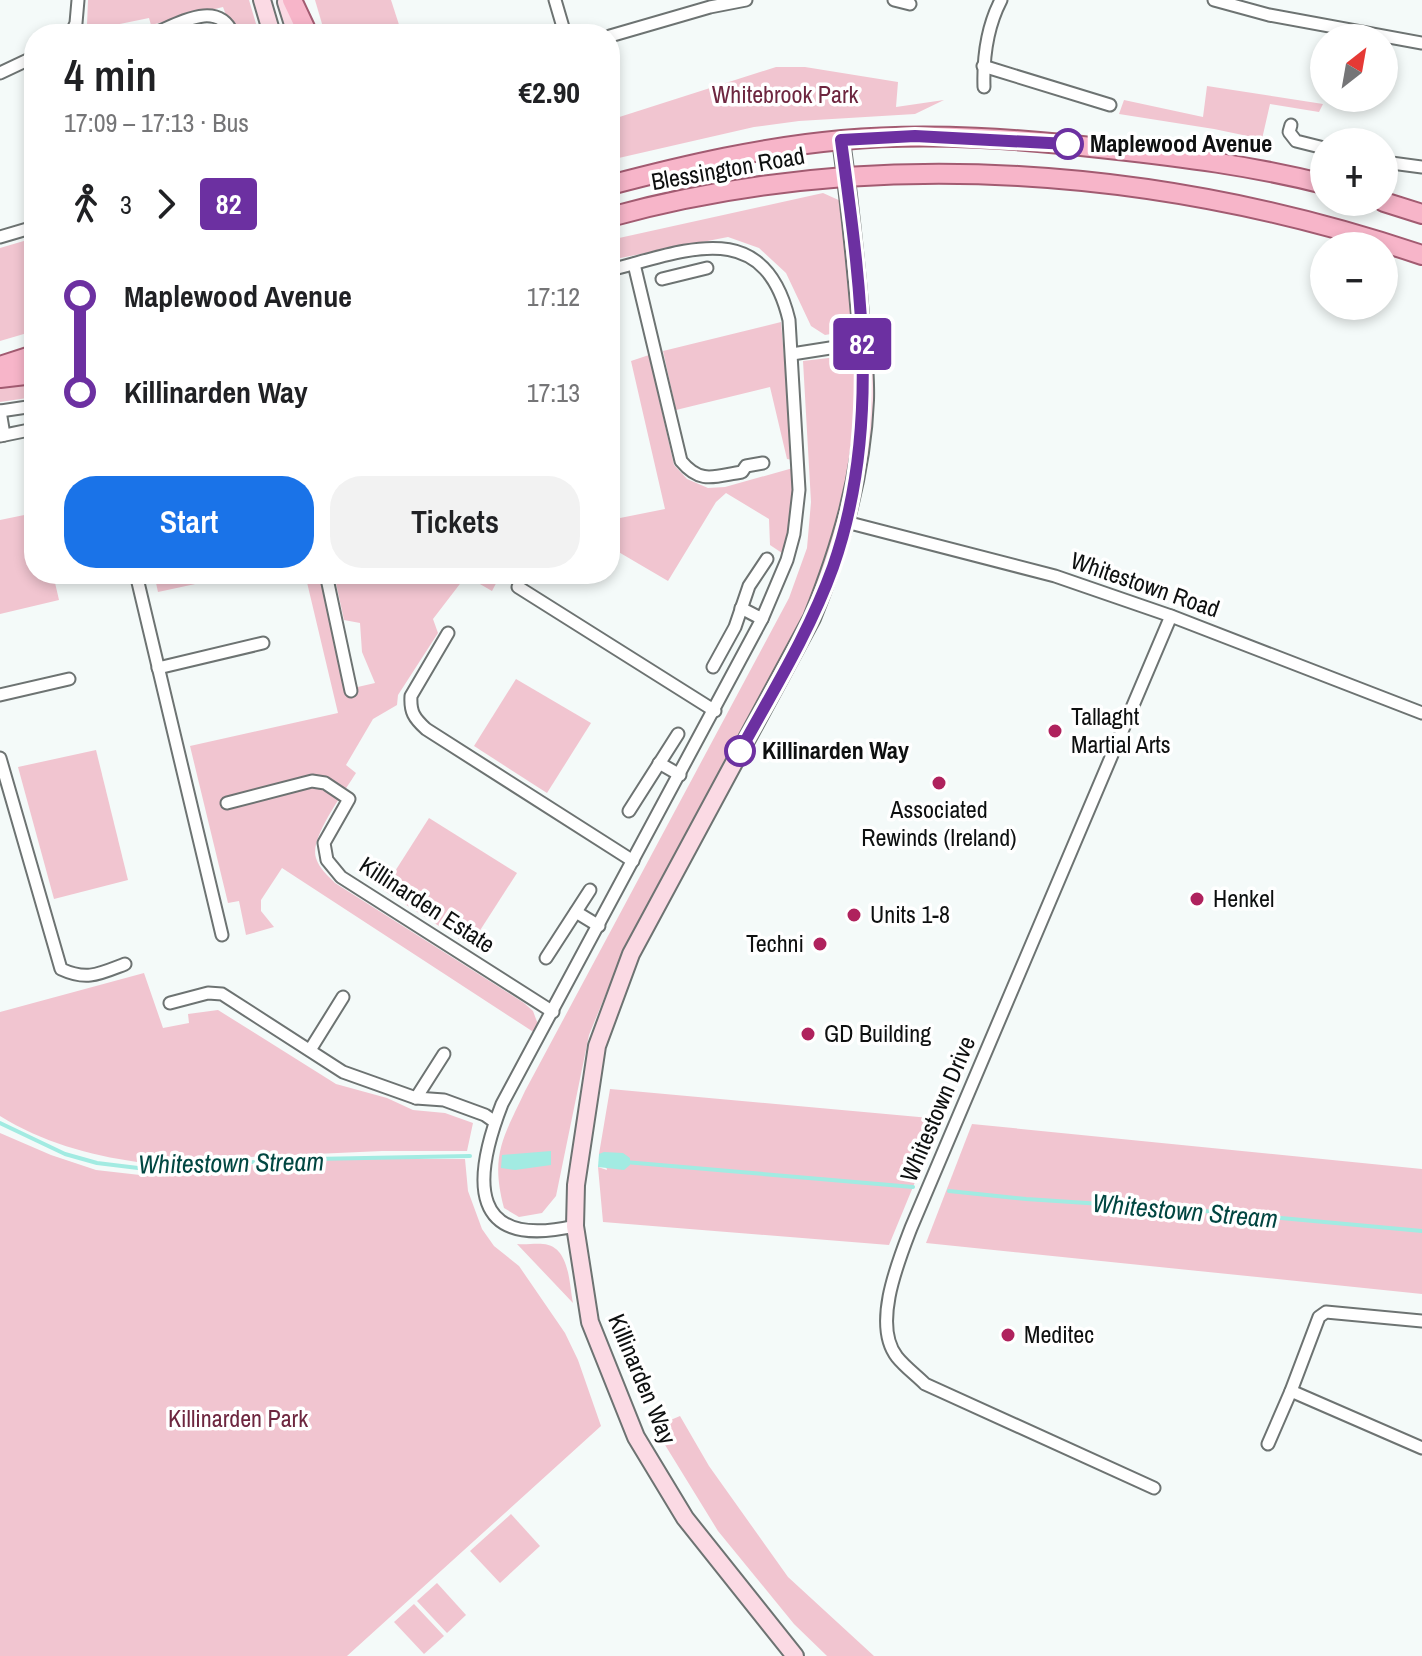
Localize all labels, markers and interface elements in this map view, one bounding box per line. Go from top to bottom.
north arrow [1310,24,1398,112]
map controls [1310,24,1398,320]
text: 4 min [64,45,157,105]
text: €2.90 [518,72,580,112]
park label: Whitebrook Park [712,78,858,110]
text: 17:09 – 17:13 · Bus [64,105,249,140]
place label: Maplewood Avenue [1090,127,1272,159]
button: + [1310,128,1398,216]
marker: Maplewood Avenue [1053,129,1083,159]
street label: Blessington Road [649,139,807,197]
icon: walk [64,182,108,226]
icon: forward [144,182,188,226]
text: 82 [216,185,241,223]
text: 3 [120,187,132,222]
button: − [1310,232,1398,320]
text: Maplewood Avenue [124,276,352,316]
text: 17:12 [527,279,580,314]
line badge: 82 [826,318,898,370]
text: 82 [849,325,875,363]
text: Killinarden Way [124,372,308,412]
text: 17:13 [527,375,580,410]
button: Start [64,476,314,568]
button: Tickets [330,476,580,568]
street label: Whitestown Road [1067,544,1224,624]
place label: Tallaght Martial Arts [1071,700,1171,760]
marker: Tallaght Martial Arts [1046,722,1064,740]
place label: Killinarden Way [762,734,909,766]
marker: Killinarden Way [725,736,755,766]
marker: Associated Rewinds (Ireland) [930,774,948,792]
place label: Associated Rewinds (Ireland) [861,793,1017,853]
street label: Killinarden Estate [354,848,501,960]
place label: Henkel [1213,882,1274,914]
marker: Henkel [1188,890,1206,908]
place label: Units 1-8 [870,898,950,930]
marker: Units 1-8 [845,906,863,924]
place label: Techni [746,927,804,959]
marker: Techni [811,935,829,953]
place label: GD Building [824,1017,931,1049]
marker: GD Building [799,1025,817,1043]
street label: Whitestown Drive [892,1031,982,1186]
water label: Whitestown Stream [138,1143,324,1182]
water label: Whitestown Stream [1091,1185,1279,1236]
street label: Killinarden Way [601,1309,685,1449]
place label: Meditec [1024,1318,1094,1350]
marker: Meditec [999,1326,1017,1344]
park label: Killinarden Park [168,1402,308,1434]

